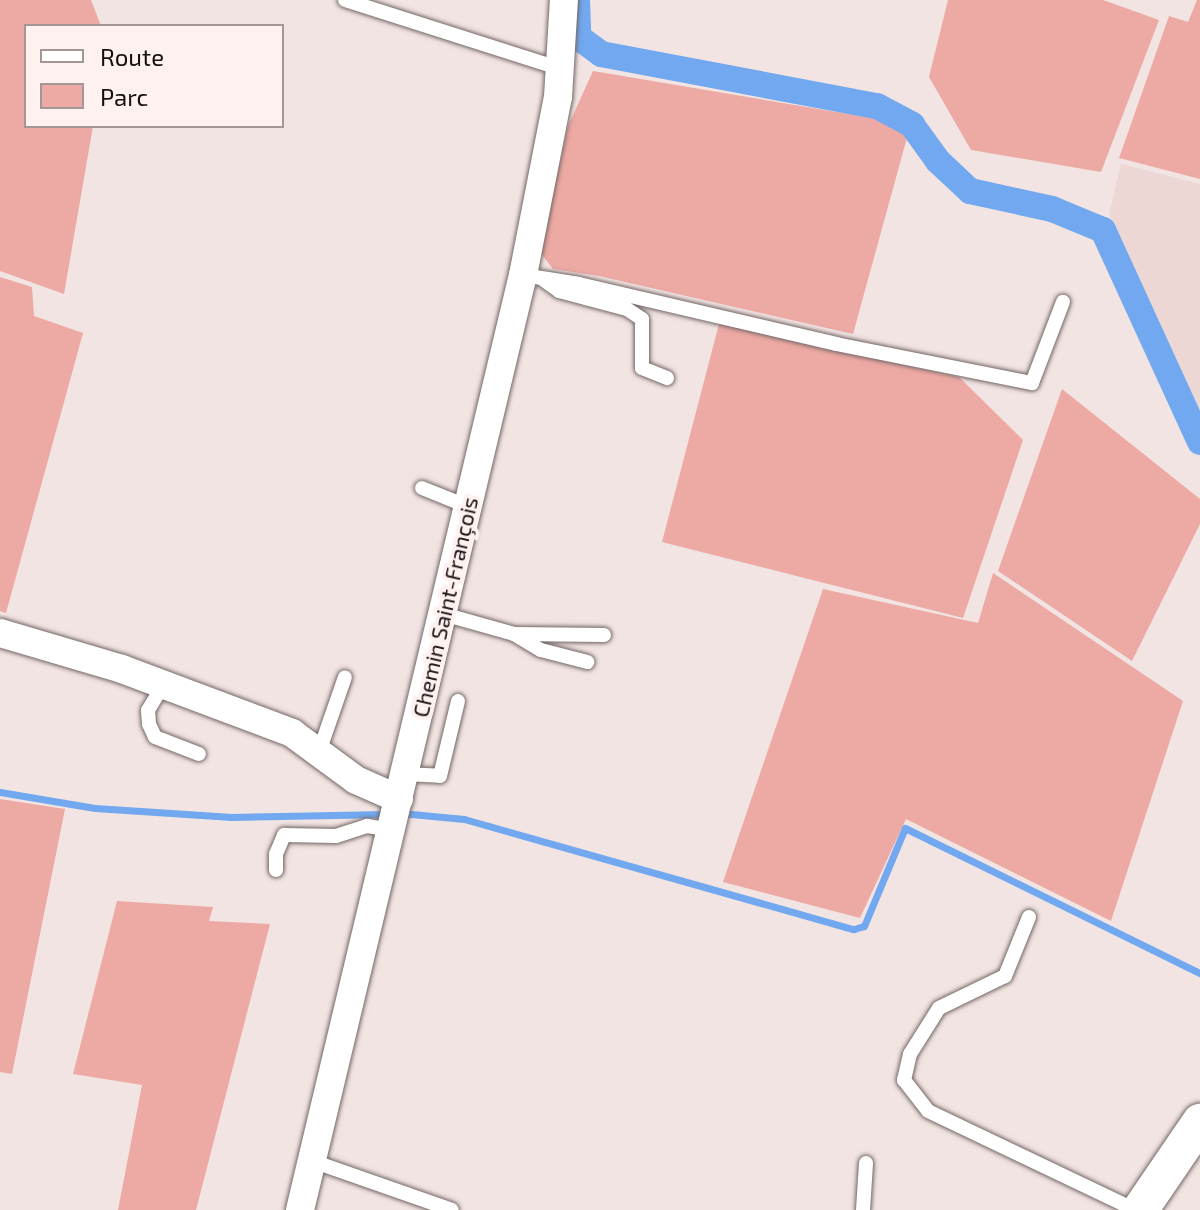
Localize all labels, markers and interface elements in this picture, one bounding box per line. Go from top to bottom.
legend [24,24,284,128]
text: Route [100,42,164,71]
text: Parc [100,82,148,111]
street label: Chemin Saint-François [407,494,483,720]

